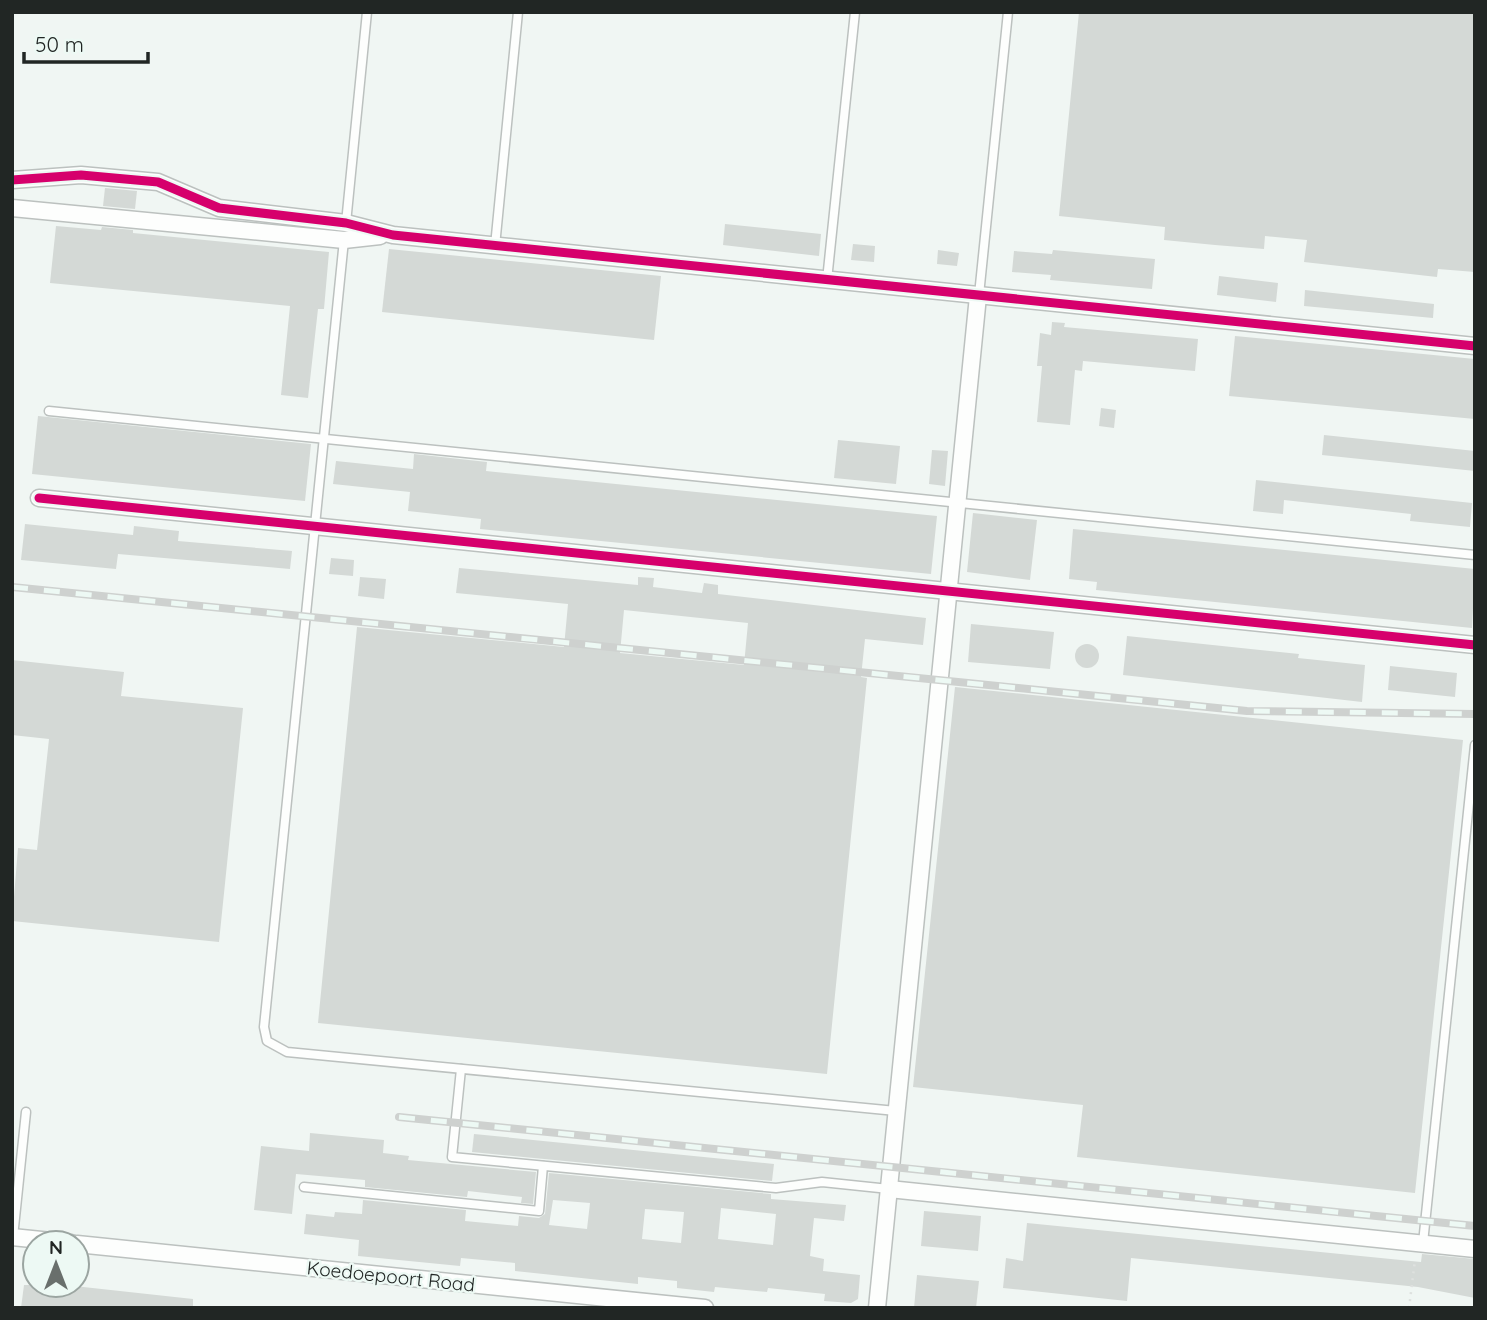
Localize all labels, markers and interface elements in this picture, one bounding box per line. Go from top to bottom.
scale bar [24,21,149,65]
text: 50 m [35,31,84,57]
north arrow [21,1229,91,1299]
text: N [49,1235,63,1259]
street label: Koedoepoort Road [306,1255,476,1297]

